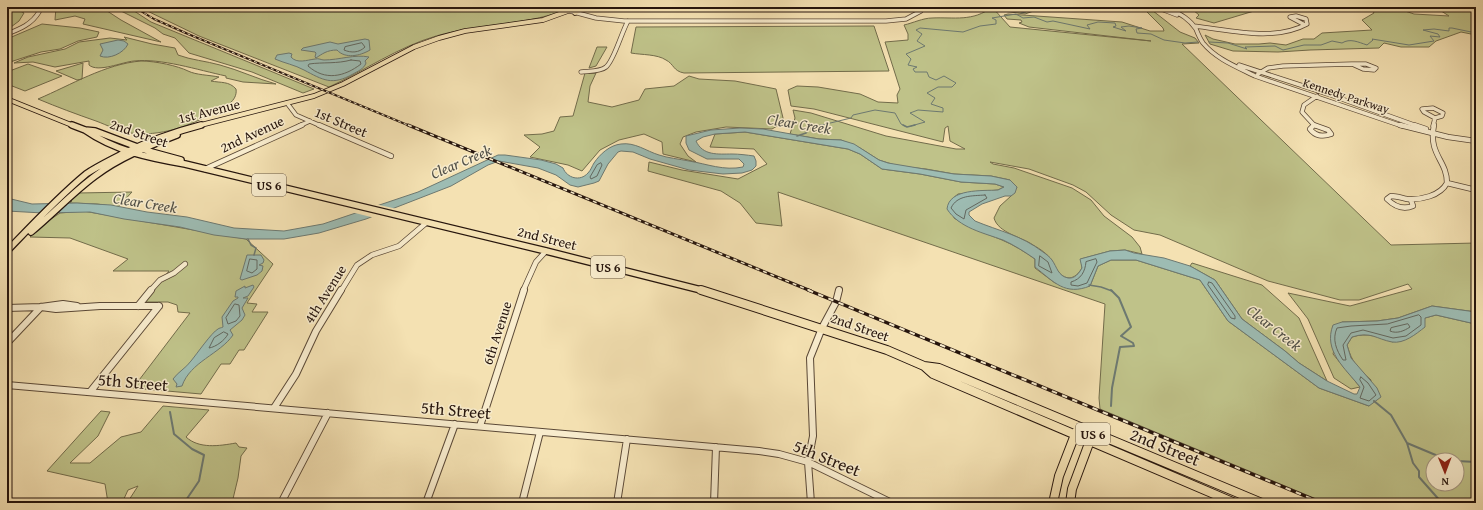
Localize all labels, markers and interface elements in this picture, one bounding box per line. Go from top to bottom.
street label: Kennedy Parkway [1301,74,1392,118]
street label: 1st Avenue [176,94,243,128]
street label: 1st Street [311,102,371,142]
water label: Clear Creek [766,108,833,139]
street label: 2nd Avenue [217,110,288,157]
street label: 2nd Street [107,114,171,152]
water label: Clear Creek [427,139,495,184]
road number: US 6 [252,174,286,196]
water label: Clear Creek [112,187,179,218]
street label: 2nd Street [515,221,579,255]
road number: US 6 [591,256,625,278]
street label: 4th Avenue [299,261,351,327]
street label: 6th Avenue [477,298,517,367]
water label: Clear Creek [1243,300,1306,356]
street label: 2nd Street [828,308,892,346]
street label: 5th Street [97,366,169,397]
street label: 5th Street [420,394,492,425]
street label: 2nd Street [1126,421,1204,472]
road number: US 6 [1076,423,1110,445]
street label: 5th Street [790,433,865,482]
north arrow [1425,452,1465,492]
text: N [1441,474,1449,490]

